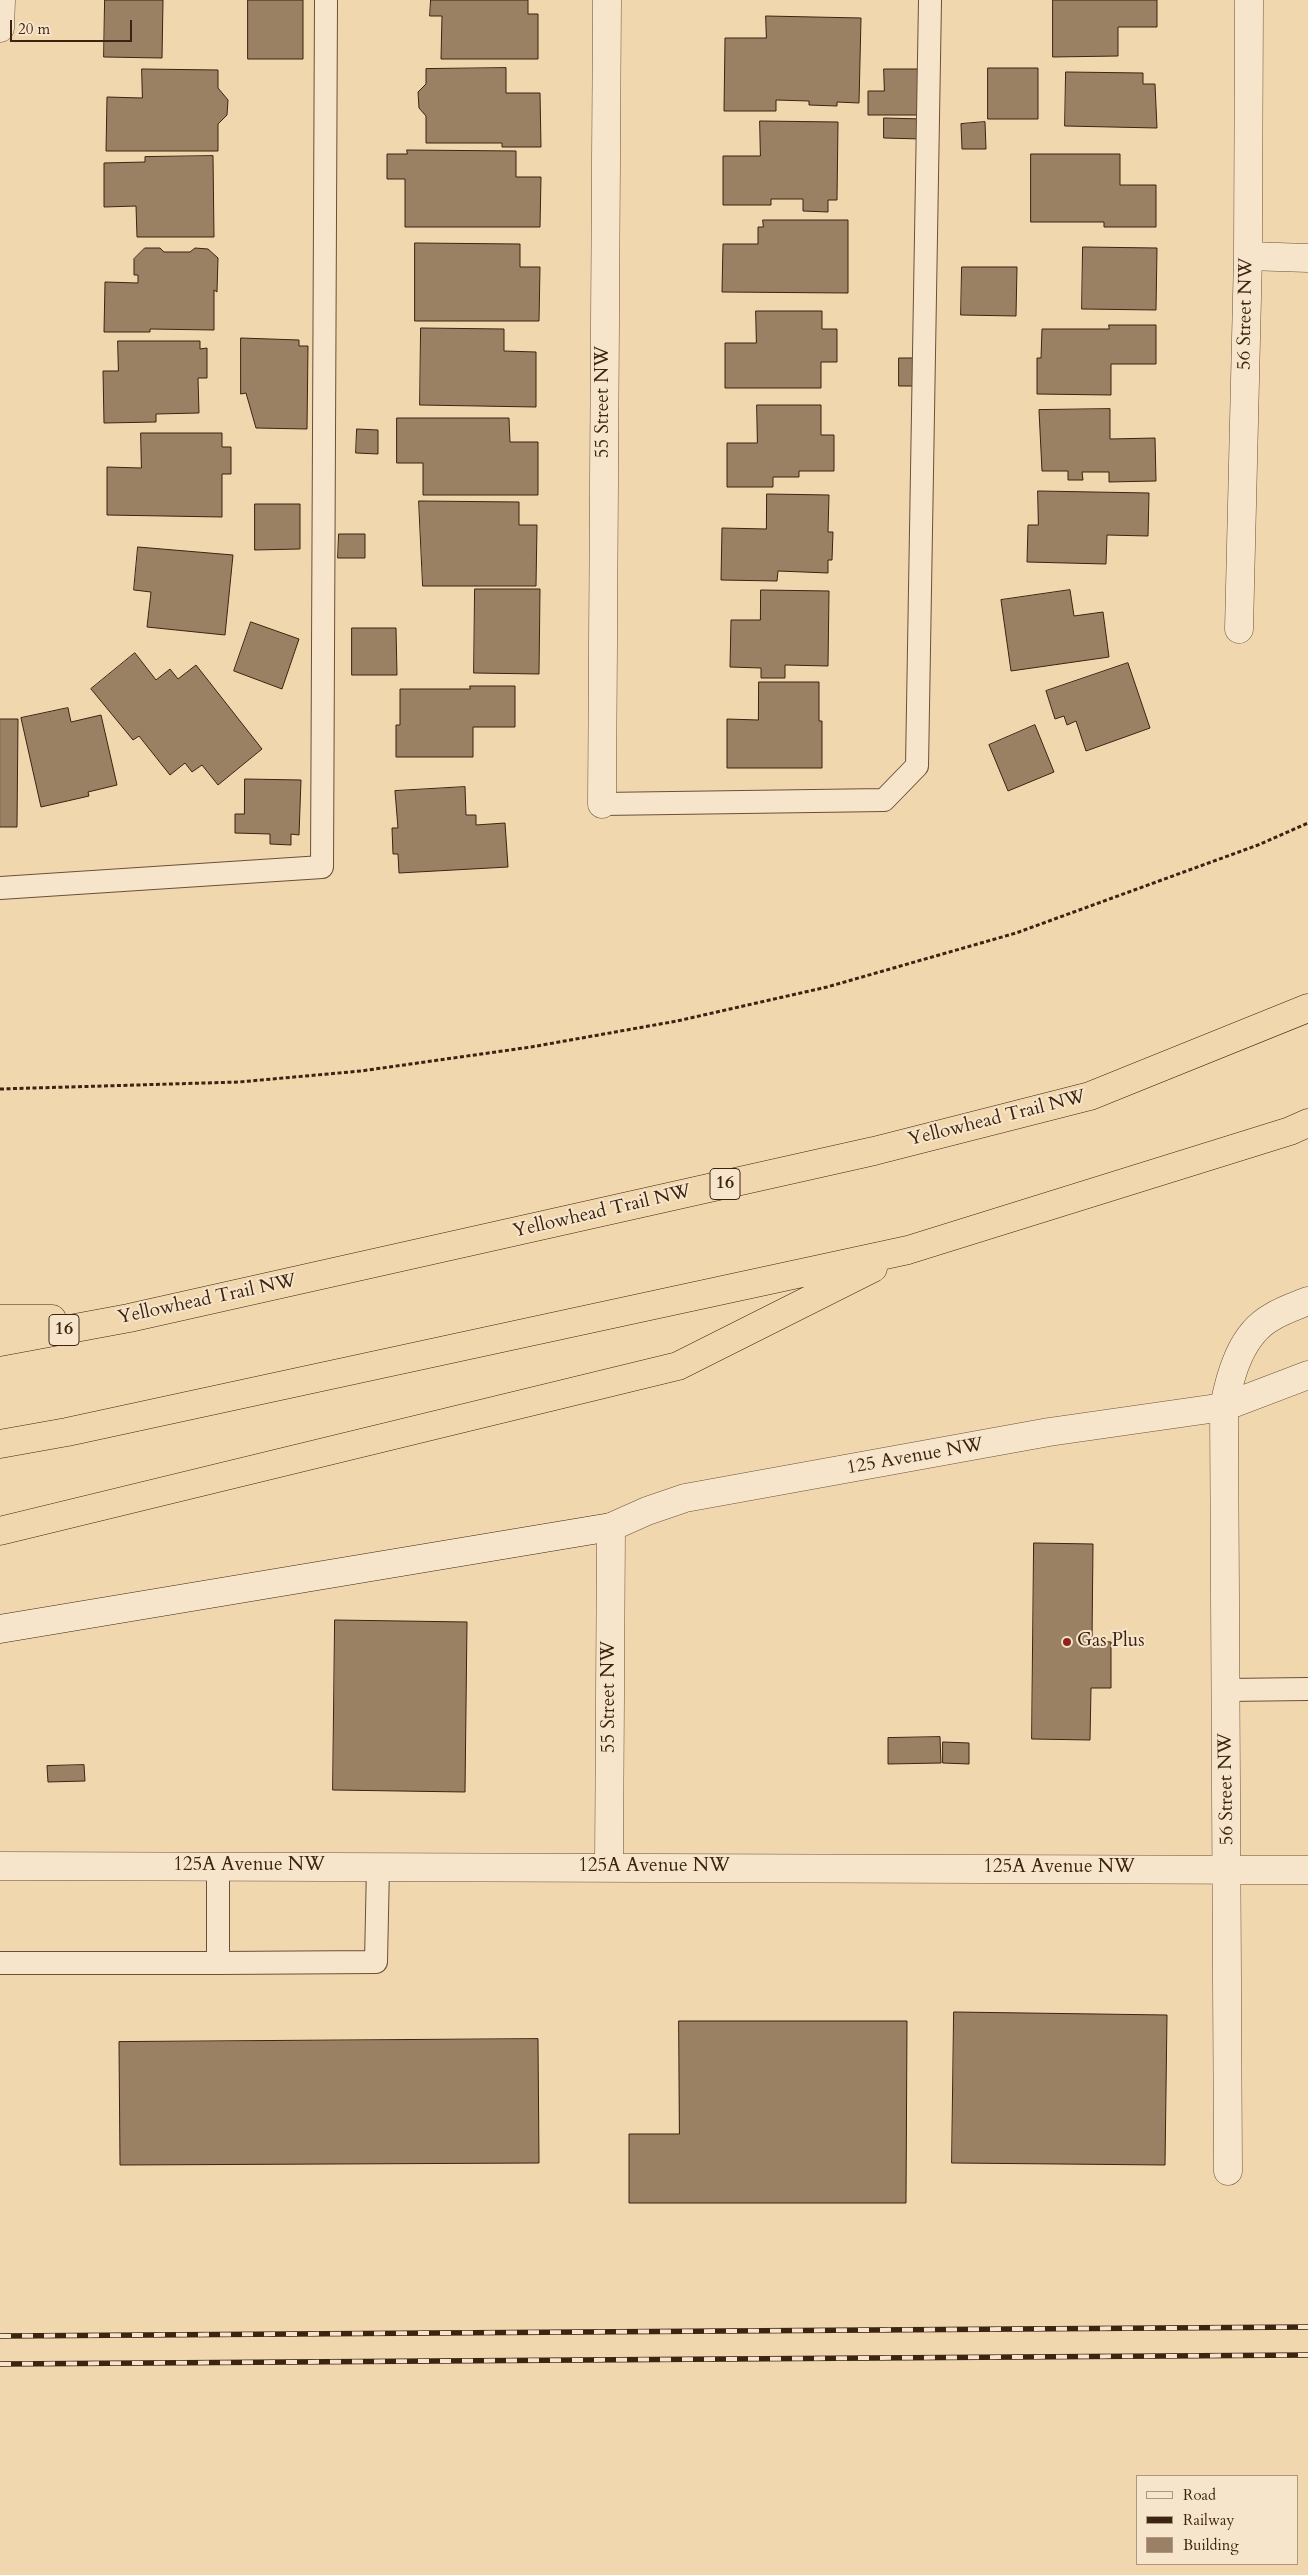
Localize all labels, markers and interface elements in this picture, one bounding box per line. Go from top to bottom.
scale bar [12,10,135,42]
text: 20 m [18,19,50,39]
street label: 56 Street NW [1234,258,1258,370]
street label: 55 Street NW [593,346,615,458]
street label: Yellowhead Trail NW [906,1086,1088,1152]
road number: 16 [710,1168,740,1200]
street label: Yellowhead Trail NW [511,1180,693,1244]
street label: Yellowhead Trail NW [116,1270,298,1330]
road number: 16 [49,1314,79,1346]
street label: 125 Avenue NW [845,1434,985,1480]
place label: Gas Plus [1077,1631,1145,1653]
marker: Gas Plus [1061,1636,1073,1648]
street label: 55 Street NW [599,1641,621,1753]
street label: 56 Street NW [1215,1733,1239,1845]
street label: 125A Avenue NW [173,1855,325,1877]
street label: 125A Avenue NW [578,1856,730,1878]
street label: 125A Avenue NW [983,1857,1135,1879]
legend [1136,2475,1298,2565]
text: Road [1183,2485,1216,2505]
text: Railway [1183,2510,1234,2530]
text: Building [1183,2535,1239,2555]

